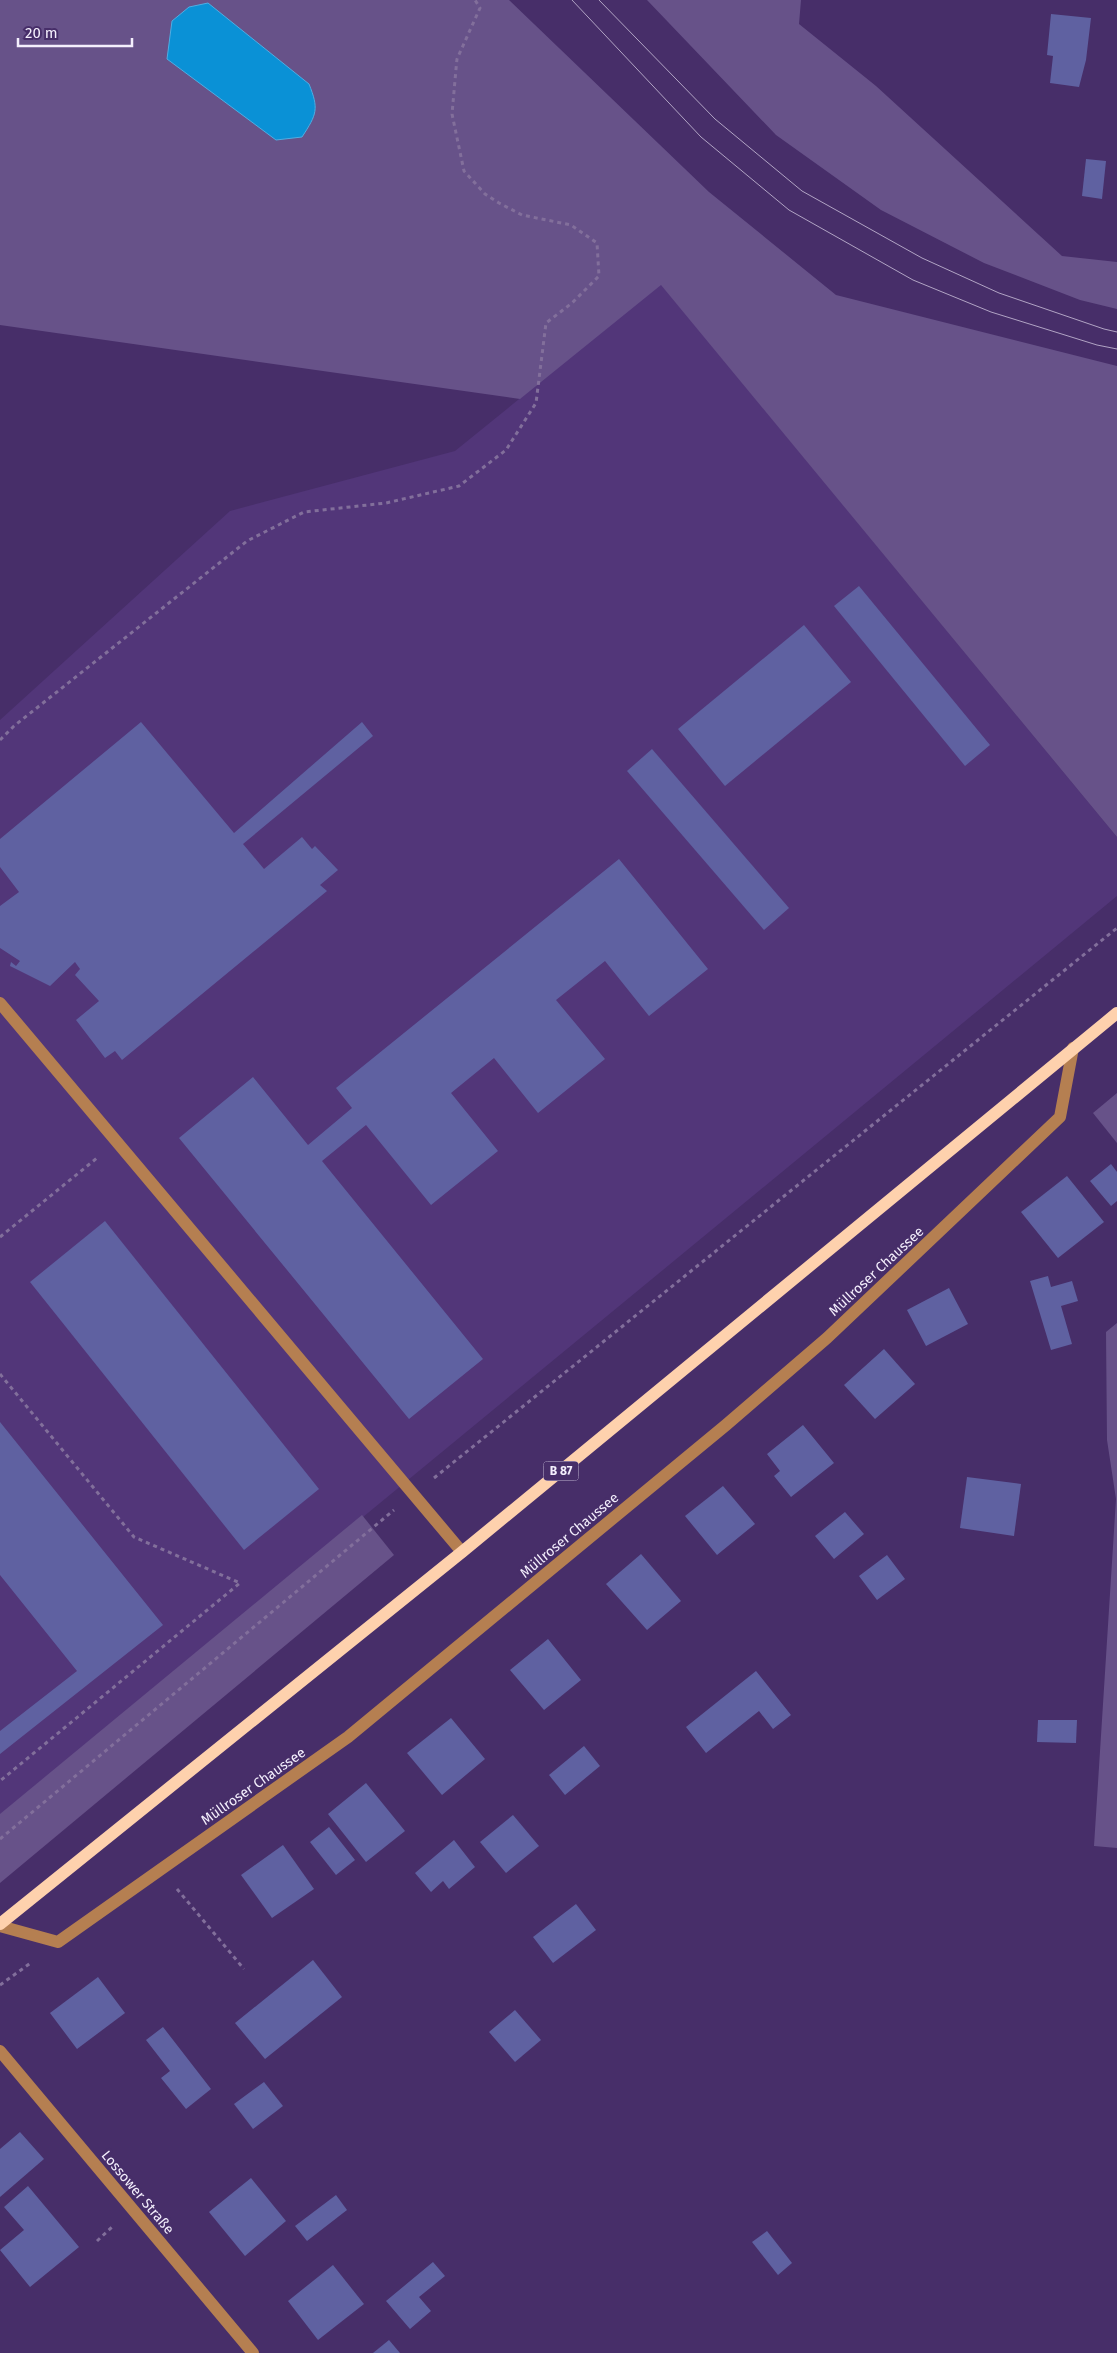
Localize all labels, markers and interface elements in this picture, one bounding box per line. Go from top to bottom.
scale bar [18,15,131,47]
text: 20 m [25,24,58,42]
street label: Müllroser Chaussee [825,1223,927,1320]
road number: B 87 [544,1462,578,1480]
street label: Müllroser Chaussee [517,1489,622,1582]
street label: Müllroser Chaussee [198,1744,309,1829]
street label: Lossower Straße [98,2147,178,2238]

